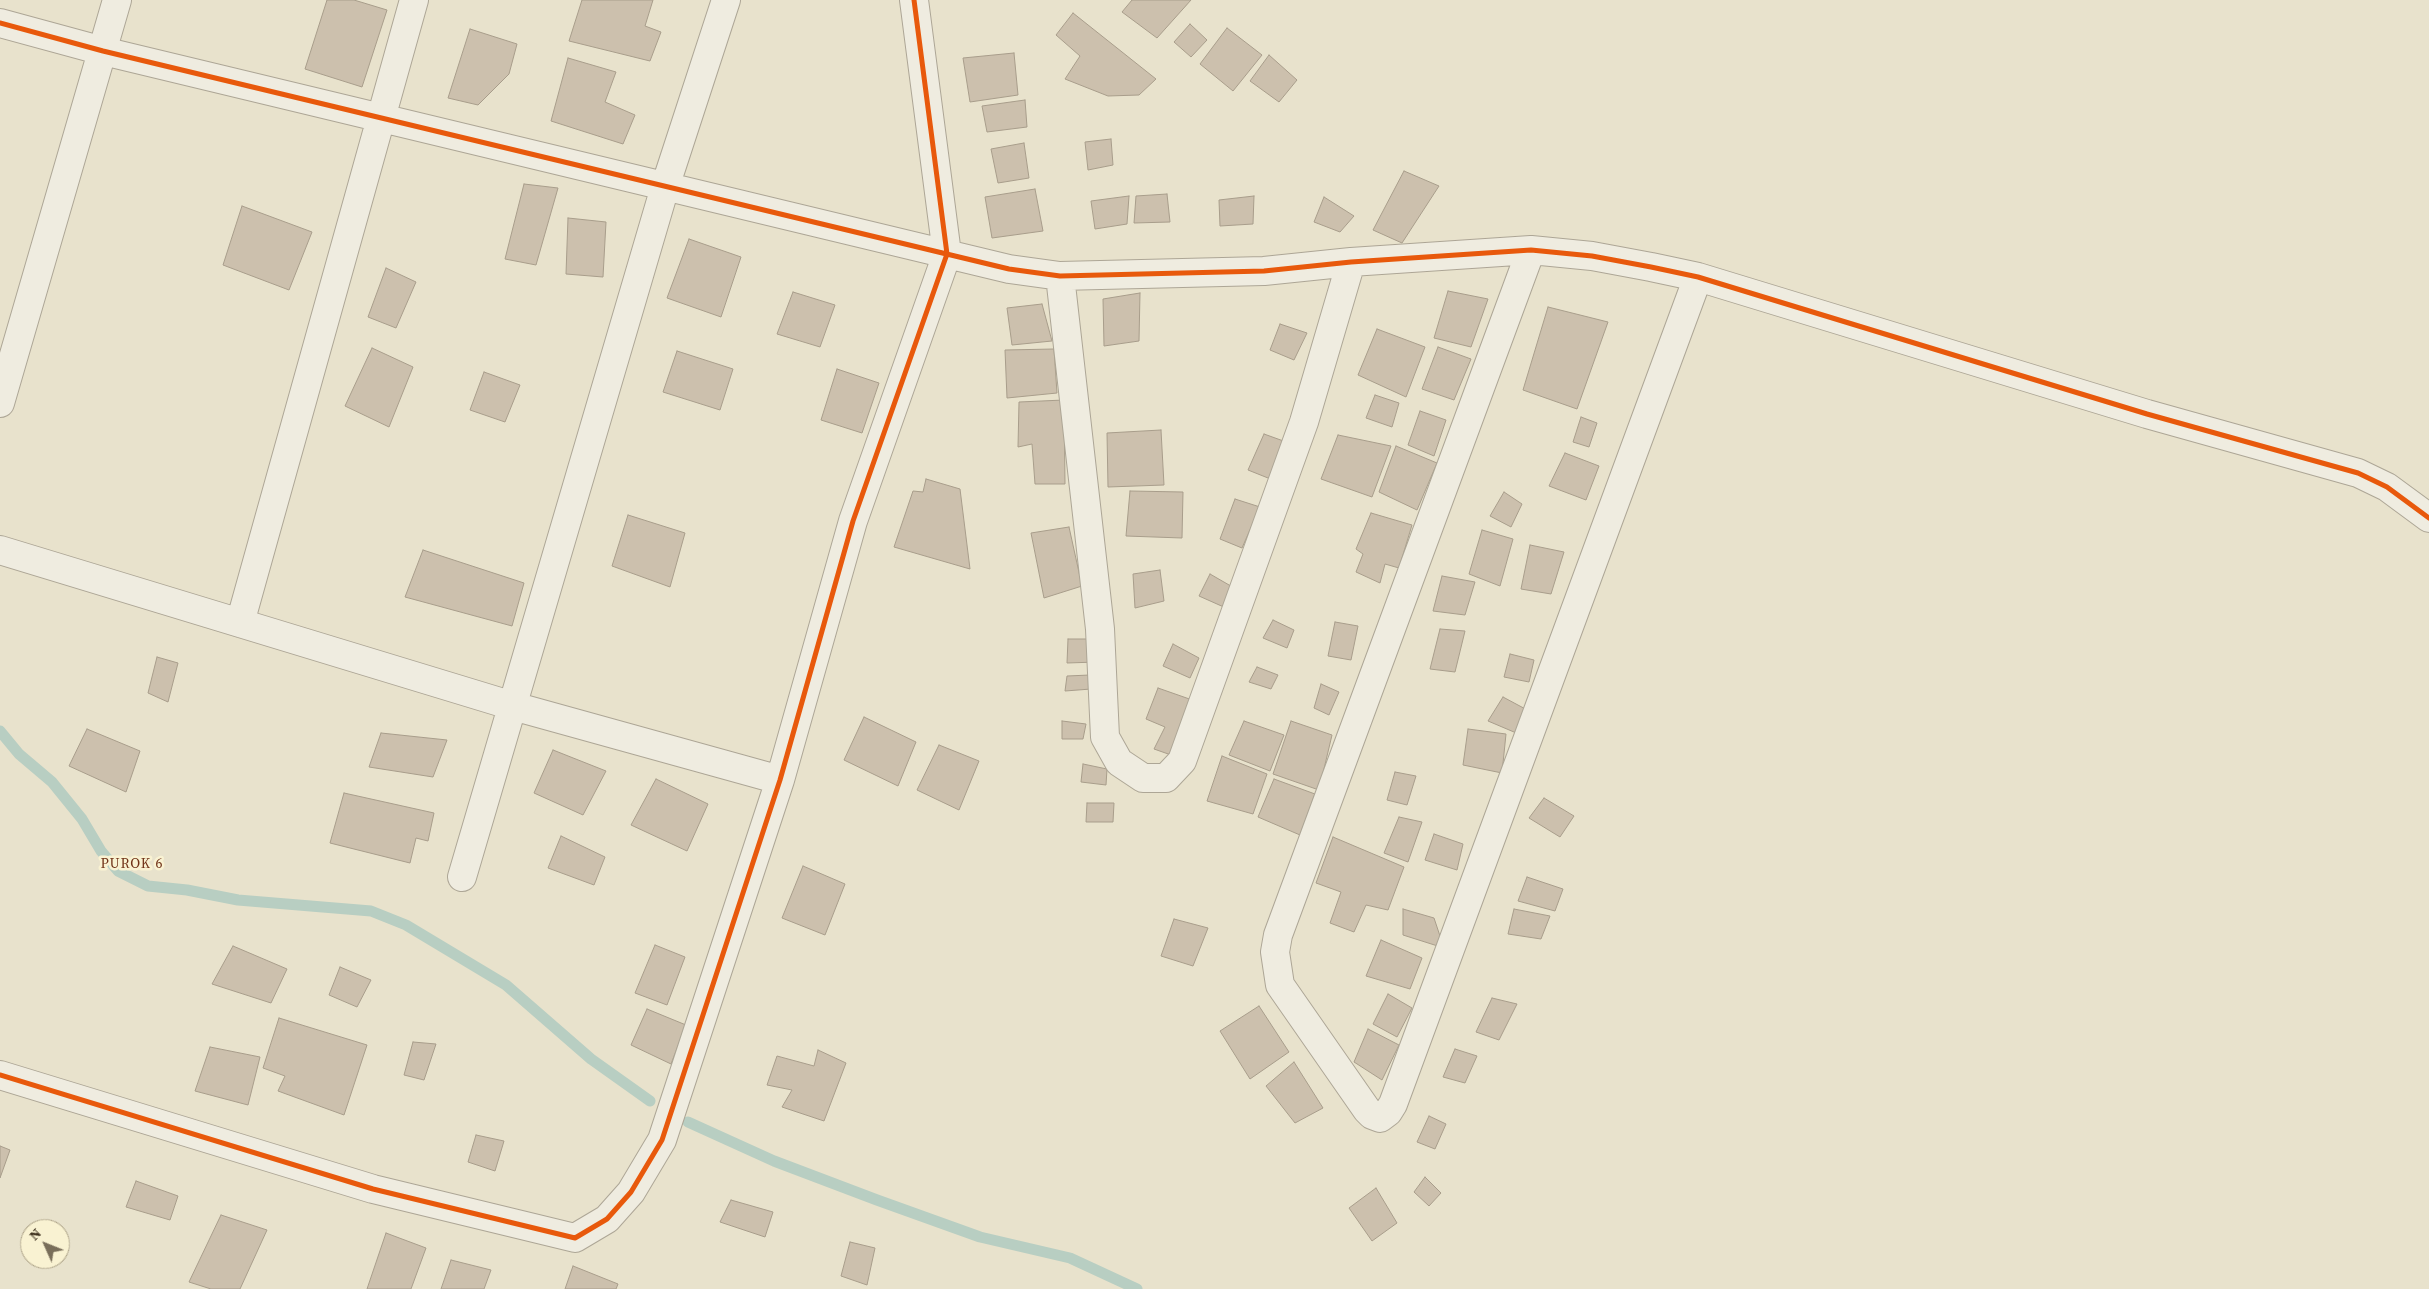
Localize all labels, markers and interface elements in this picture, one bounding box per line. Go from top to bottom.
district label: PUROK 6 [100,856,164,872]
north arrow [20,1219,70,1269]
text: N [24,1224,46,1245]

